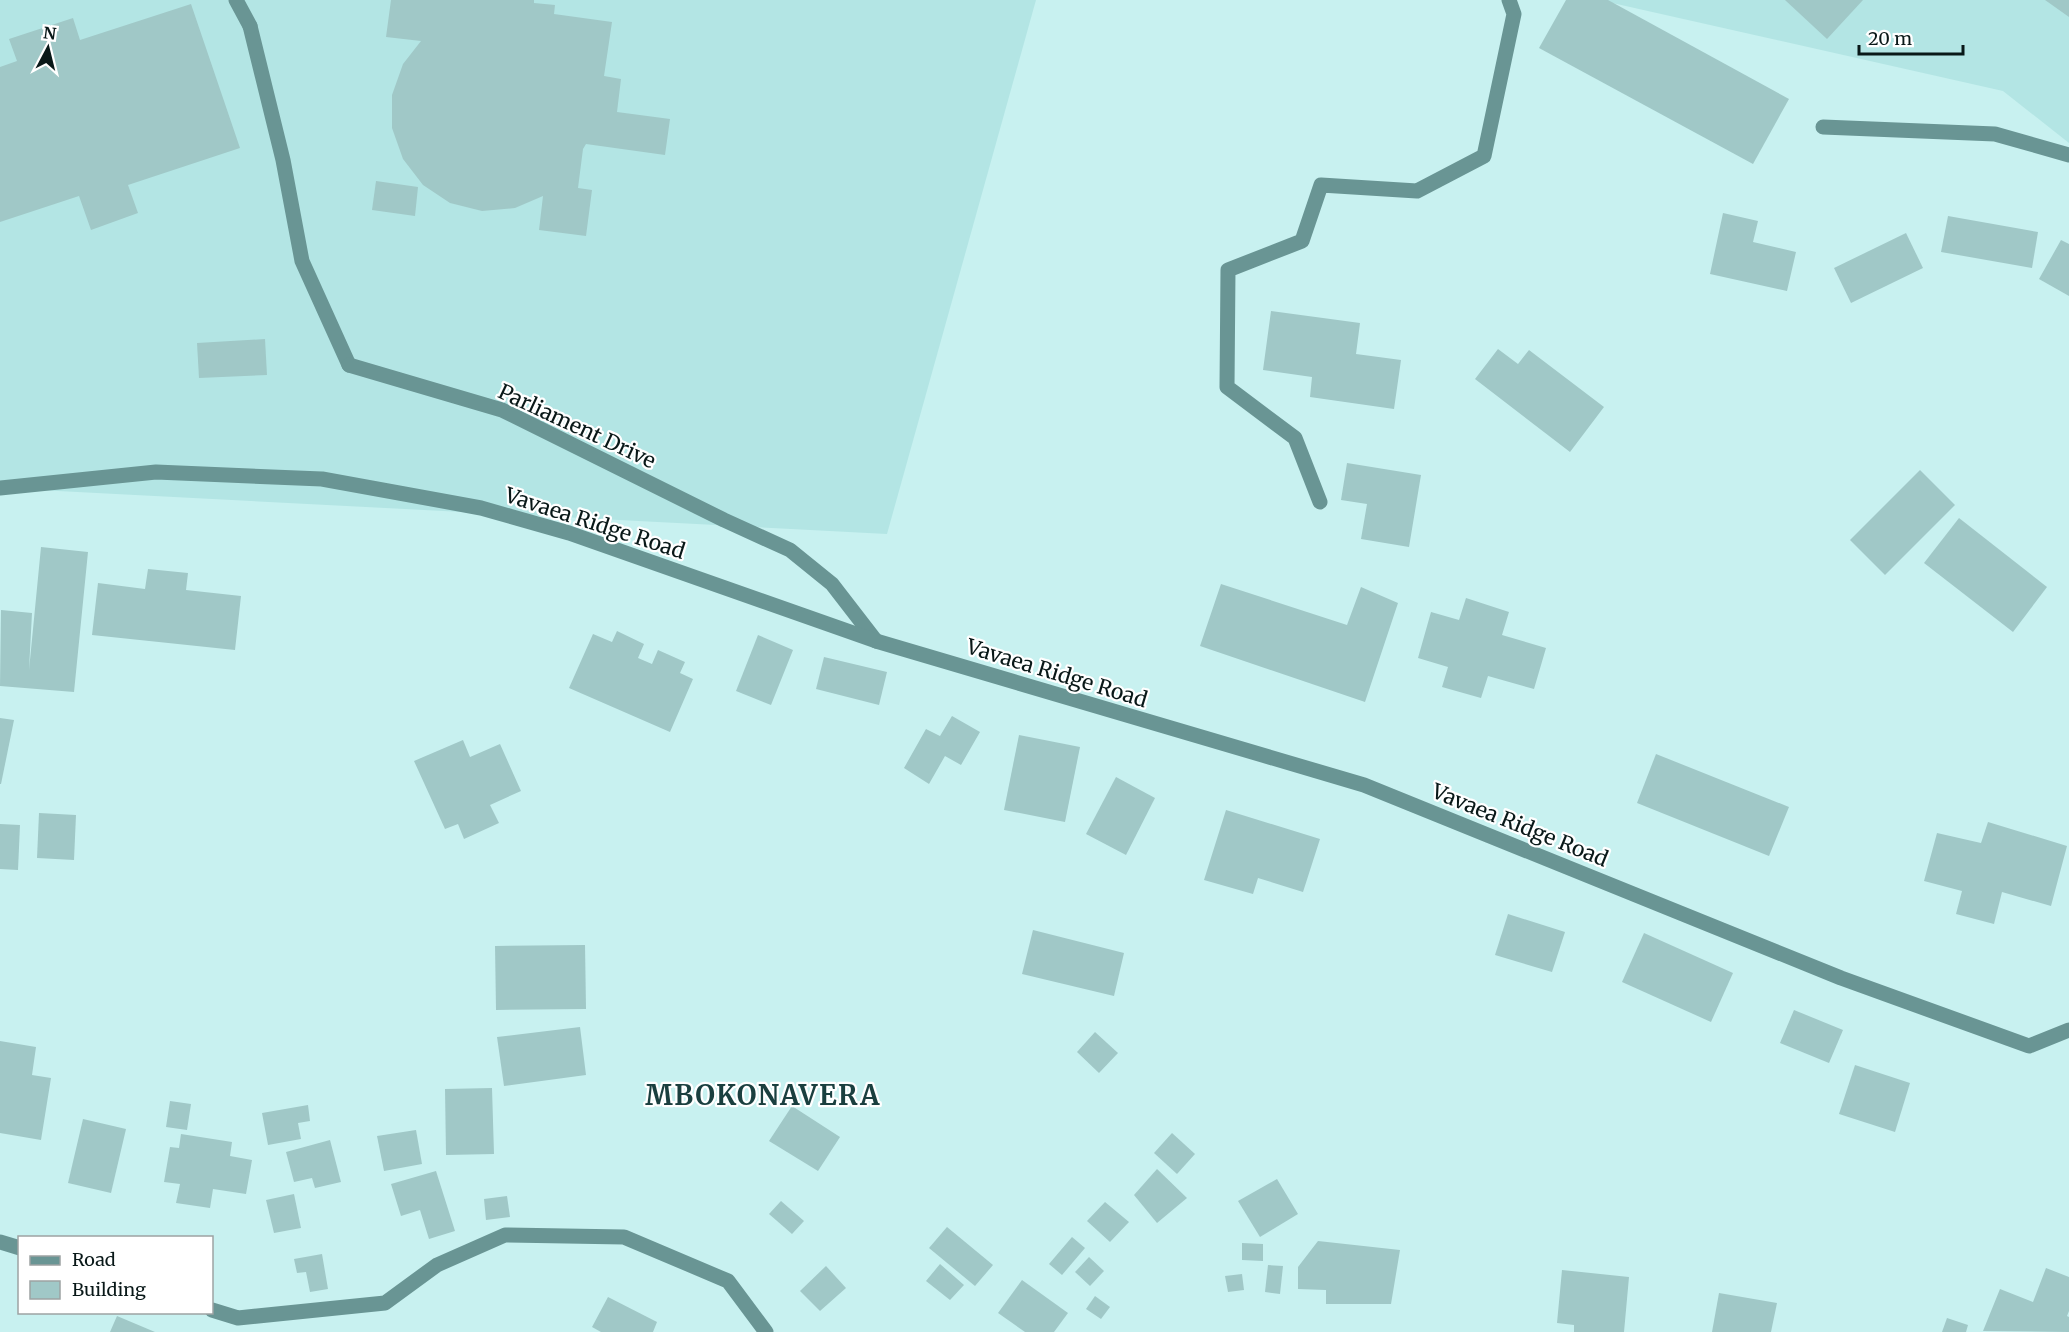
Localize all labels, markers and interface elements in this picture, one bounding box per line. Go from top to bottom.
north arrow [18,18,78,78]
scale bar [1859,18,1962,56]
text: N [42,22,58,44]
text: 20 m [1868,27,1912,50]
street label: Parliament Drive [494,378,660,474]
street label: Vavaea Ridge Road [501,481,689,565]
street label: Vavaea Ridge Road [962,632,1151,713]
street label: Vavaea Ridge Road [1427,777,1612,873]
district label: MBOKONAVERA [645,1078,881,1112]
legend [18,1236,213,1314]
text: Road [72,1248,116,1271]
text: Building [72,1278,146,1301]

